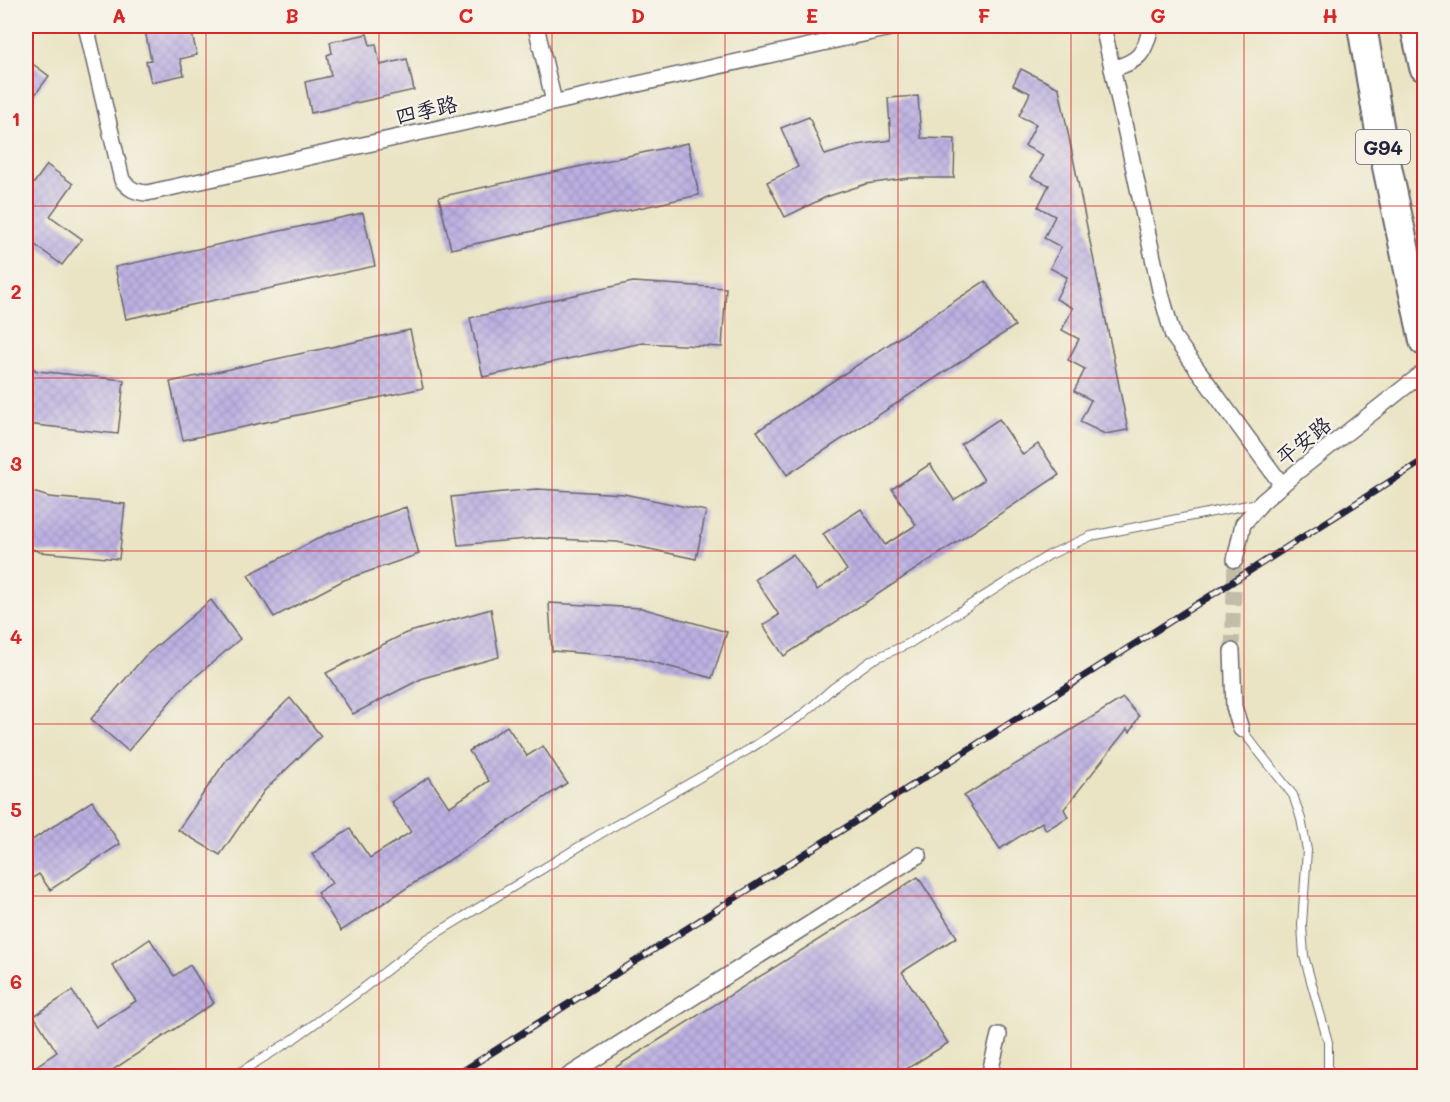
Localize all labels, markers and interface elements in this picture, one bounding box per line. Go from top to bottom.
text: A [112,2,126,28]
text: B [285,2,299,28]
text: C [459,2,474,28]
text: D [631,2,645,28]
text: E [806,2,818,28]
text: F [978,2,991,28]
text: G [1150,2,1166,28]
text: H [1322,2,1338,28]
street label: 四季路 [392,89,460,129]
text: 1 [12,105,20,131]
road number: G94 [1356,130,1410,164]
text: 2 [10,278,22,304]
street label: 平安路 [1270,410,1336,470]
text: 3 [10,450,22,476]
text: 4 [10,623,23,649]
text: 5 [10,796,22,822]
text: 6 [10,968,22,994]

